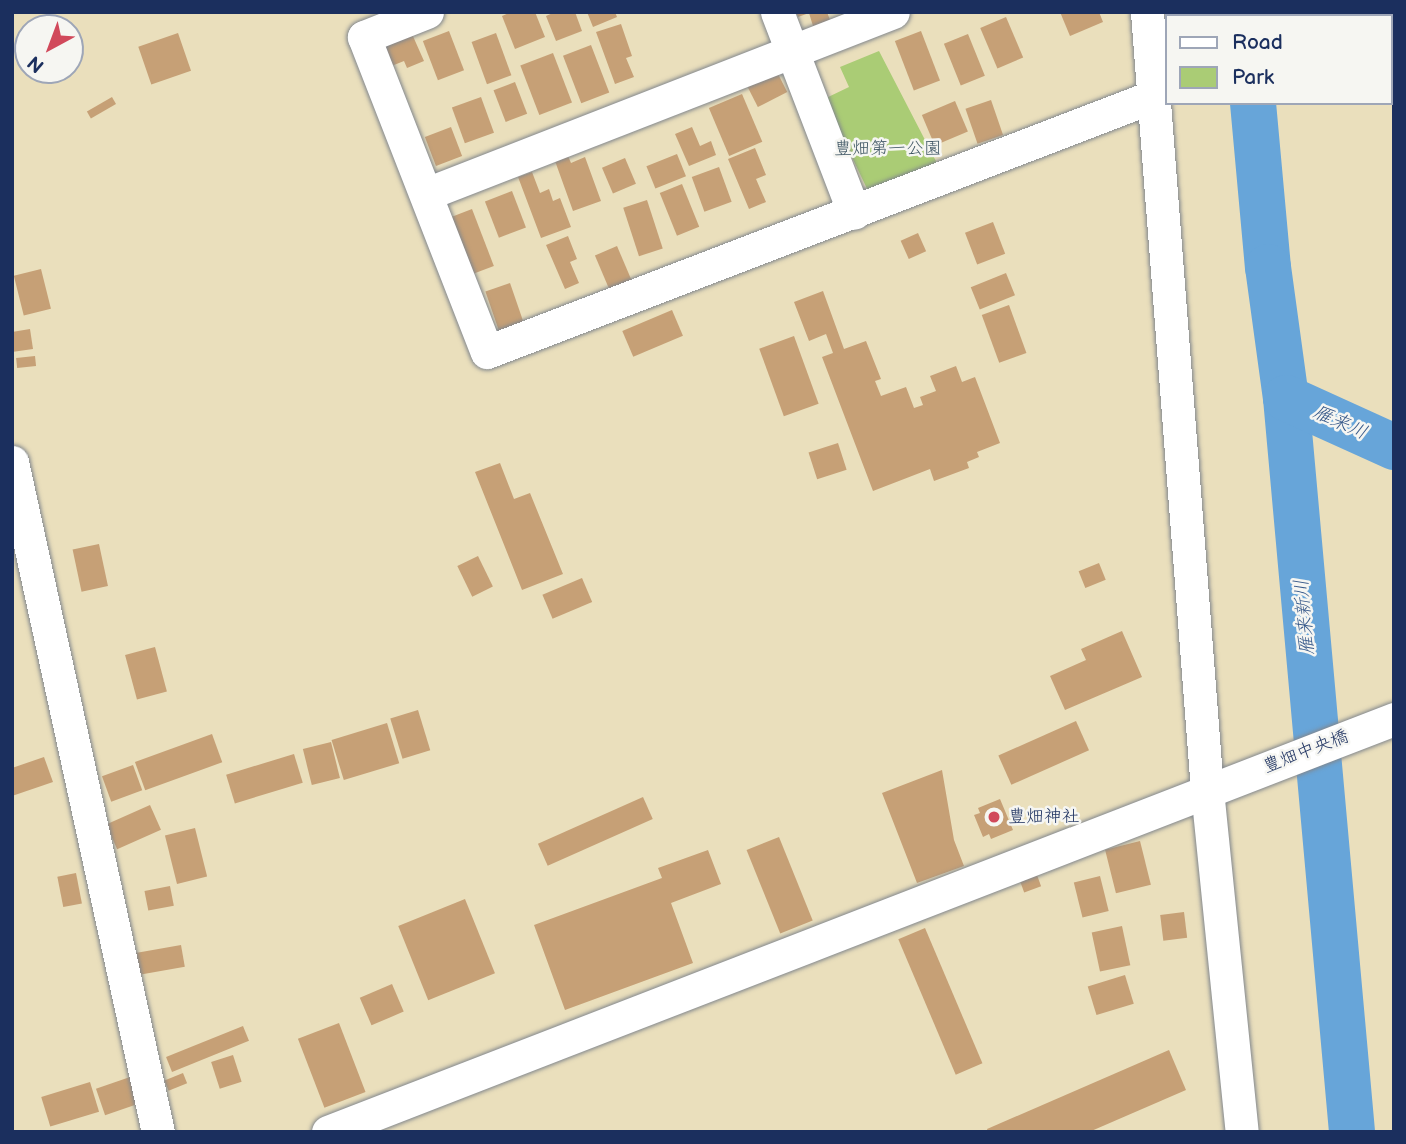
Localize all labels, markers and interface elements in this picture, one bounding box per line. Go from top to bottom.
north arrow [14,14,84,84]
legend [1164,14,1392,105]
text: Road [1232,30,1283,55]
text: N [23,50,49,77]
text: Park [1232,65,1274,90]
park label: 豊畑第一公園 [834,138,942,160]
water label: 雁来川 [1309,401,1371,445]
water label: 雁来新川 [1290,578,1320,656]
street label: 豊畑中央橋 [1260,726,1352,778]
place label: 豊畑神社 [1008,806,1080,828]
marker: 豊畑神社 [986,809,1002,825]

